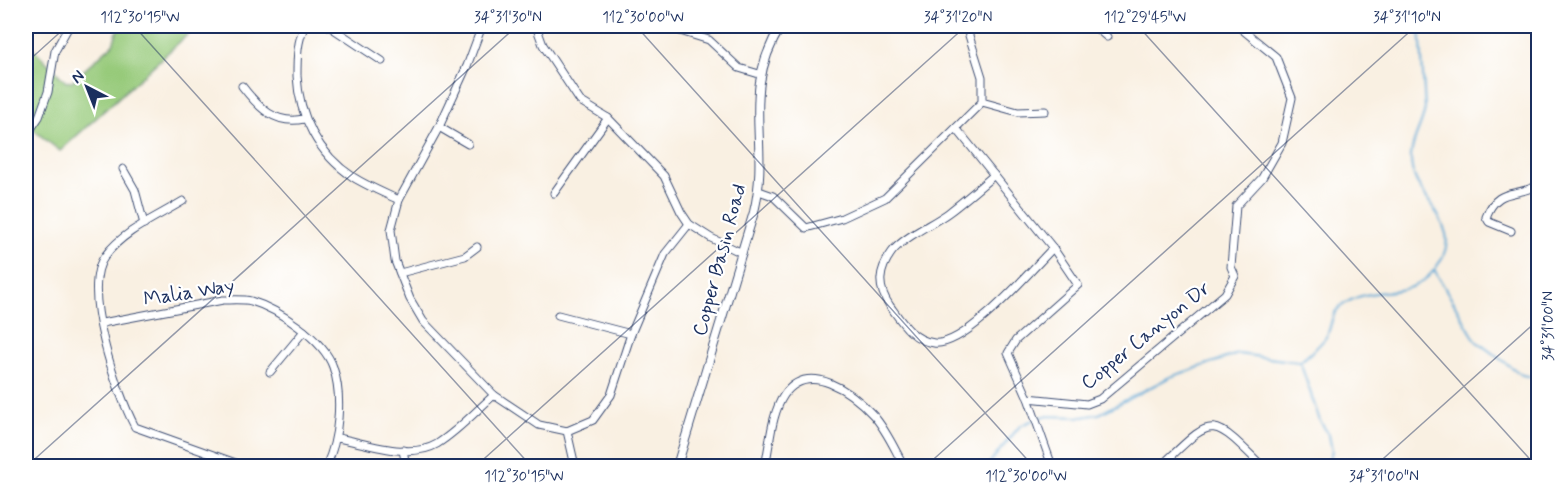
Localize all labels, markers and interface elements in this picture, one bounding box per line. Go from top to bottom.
text: 112°30'15"W [100,8,180,28]
text: 34°31'30"N [474,8,542,28]
text: 112°30'00"W [602,8,684,28]
text: 34°31'20"N [924,8,992,28]
text: 112°29'45"W [1104,8,1186,28]
text: 34°31'10"N [1373,8,1441,28]
north arrow [57,57,117,117]
text: N [67,66,89,88]
street label: Copper Basin Road [687,181,753,339]
street label: Malia Way [142,272,236,314]
street label: Copper Canyon Dr [1076,275,1216,397]
text: 34°31'00"N [1539,291,1559,361]
text: 112°30'15"W [484,467,564,487]
text: 112°30'00"W [985,467,1067,487]
text: 34°31'00"N [1349,467,1419,487]

